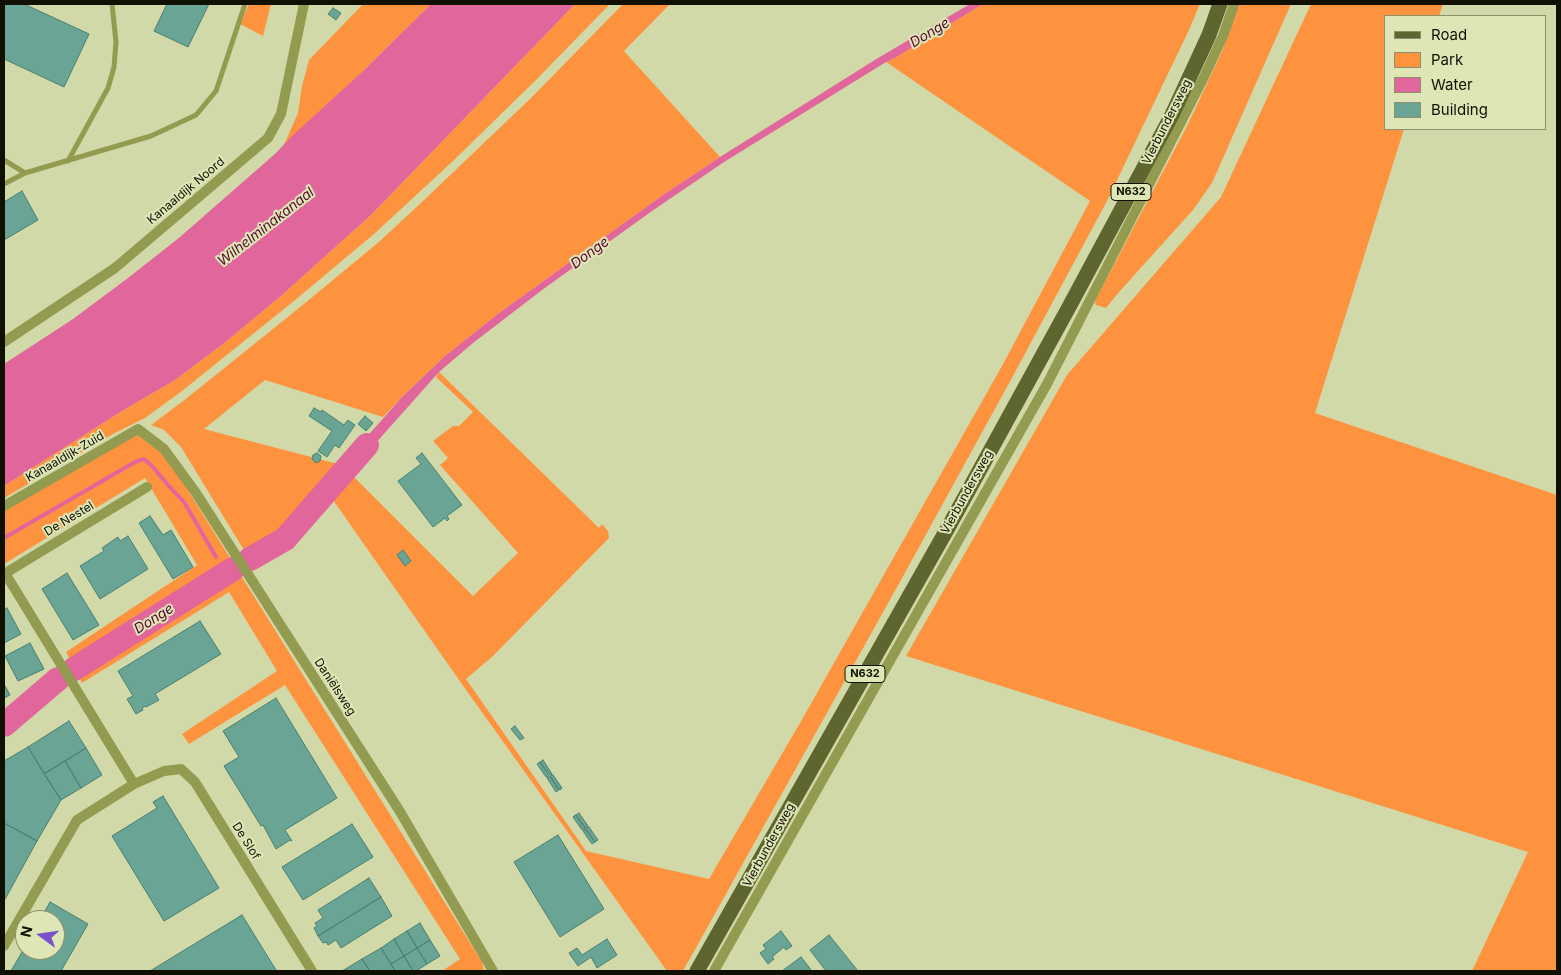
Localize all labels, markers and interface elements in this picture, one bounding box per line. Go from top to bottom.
water label: Donge [907,15,953,51]
legend [1384,15,1546,130]
text: Road [1431,25,1467,44]
text: Park [1431,50,1463,69]
text: Water [1431,75,1473,94]
street label: Vierbundersweg [1139,77,1195,167]
text: Building [1431,100,1488,119]
street label: Kanaaldijk Noord [144,154,228,228]
road number: N632 [1111,183,1151,200]
water label: Wilhelminakanaal [214,184,318,270]
water label: Donge [567,233,613,273]
street label: Kanaaldijk-Zuid [23,429,107,485]
street label: Vierbundersweg [938,448,996,536]
street label: De Nestel [42,499,96,539]
water label: Donge [131,600,177,638]
street label: Daniëlsweg [311,656,359,718]
road number: N632 [845,666,885,682]
street label: Vierbundersweg [740,801,798,889]
street label: De Slof [229,820,263,862]
north arrow [15,910,65,960]
text: N [16,924,35,939]

